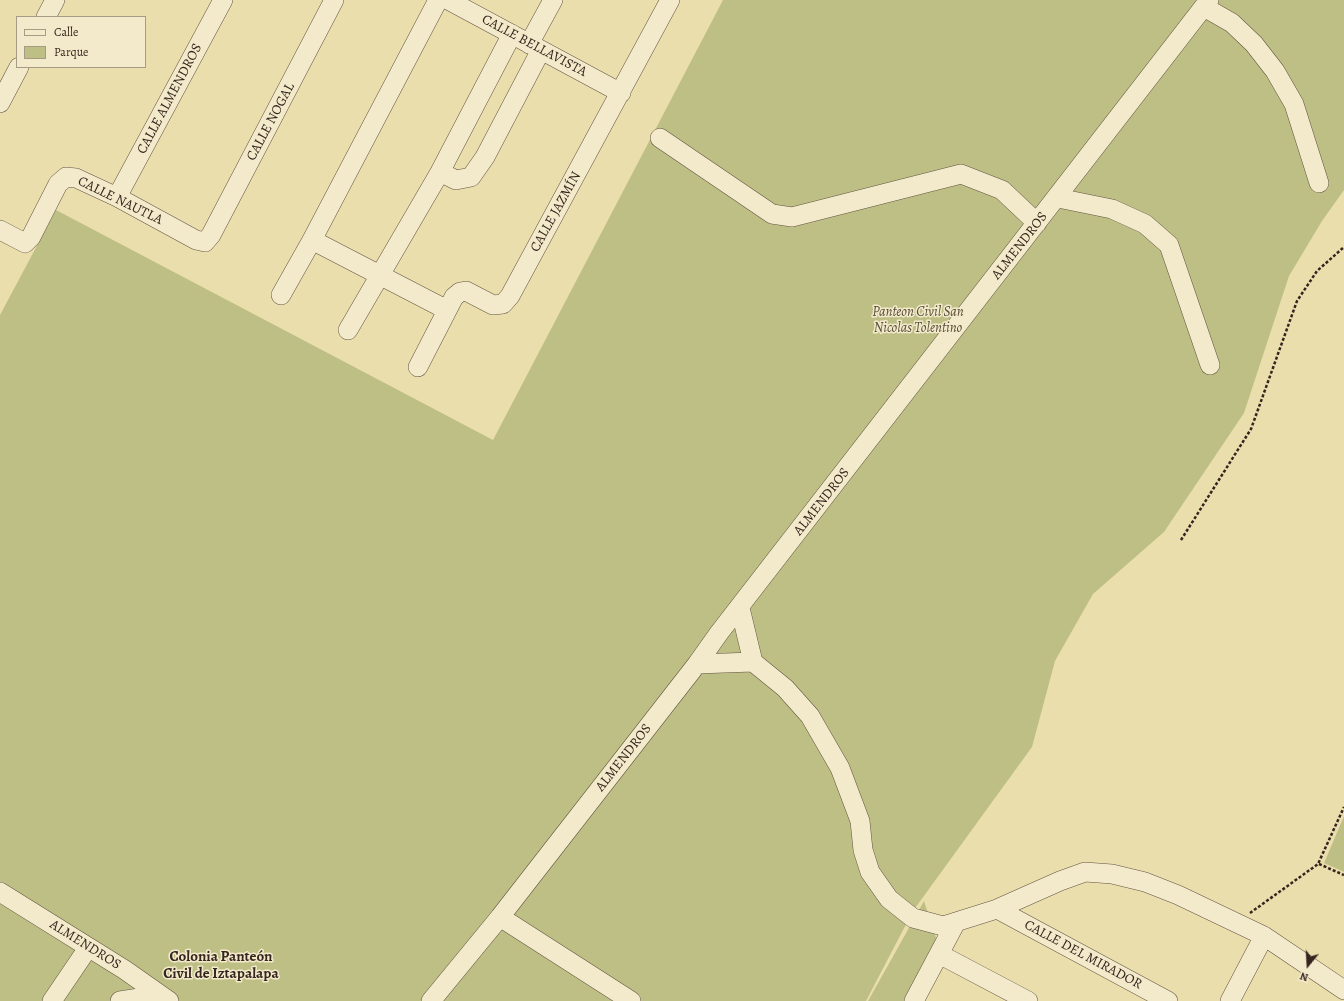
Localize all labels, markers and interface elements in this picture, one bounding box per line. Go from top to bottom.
street label: CALLE BELLAVISTA [479,11,589,81]
legend [16,16,146,68]
text: Calle [54,24,78,40]
street label: CALLE ALMENDROS [134,41,206,157]
text: Parque [54,44,89,60]
street label: CALLE NOGAL [243,80,299,164]
street label: CALLE JAZMÍN [527,169,585,255]
street label: CALLE NAUTLA [75,173,165,229]
street label: ALMENDROS [988,209,1052,283]
park label: Panteon Civil San Nicolas Tolentino [872,305,964,338]
street label: ALMENDROS [790,465,854,539]
street label: ALMENDROS [592,721,656,795]
street label: ALMENDROS [46,916,124,974]
street label: CALLE DEL MIRADOR [1021,917,1145,993]
north arrow [1288,945,1328,985]
district label: Colonia Panteón Civil de Iztapalapa [163,948,279,983]
text: N [1298,969,1310,985]

